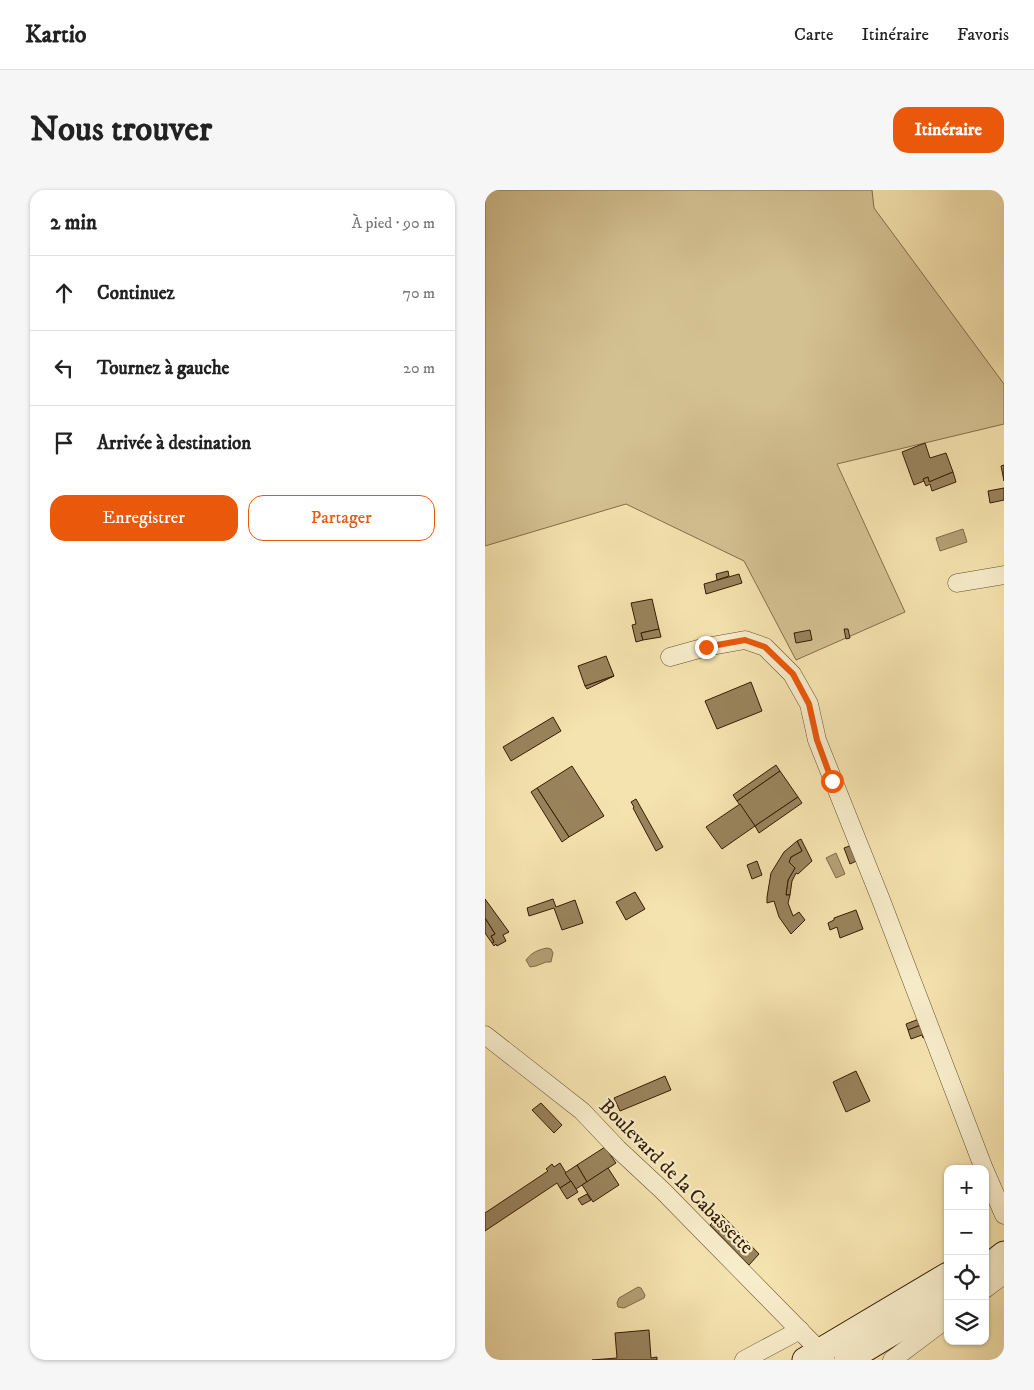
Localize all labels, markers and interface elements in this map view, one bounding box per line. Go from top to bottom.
text: Kartio [25,20,87,50]
text: Carte [794,24,834,46]
text: Itinéraire [862,24,929,46]
text: Favoris [957,24,1009,46]
button: Itinéraire [893,107,1004,153]
text: Nous trouver [30,108,212,152]
text: 2 min [50,210,97,236]
text: À pied · 90 m [352,213,435,233]
icon: ahead [50,279,78,307]
text: Continuez [97,282,175,305]
text: 70 m [403,283,435,303]
icon: left [50,354,78,382]
text: Tournez à gauche [97,357,229,380]
text: 20 m [403,358,435,378]
icon: arrive [50,429,78,457]
text: Arrivée à destination [97,432,251,455]
button: Enregistrer [50,495,238,541]
button: Partager [248,495,435,541]
route end [695,636,718,659]
route start [821,770,844,793]
street label: Boulevard de la Cabassette [593,1094,759,1260]
map controls [944,1165,989,1345]
button: + [944,1165,989,1210]
button: − [944,1210,989,1255]
button: locate [944,1255,989,1300]
button: layers [944,1300,989,1345]

